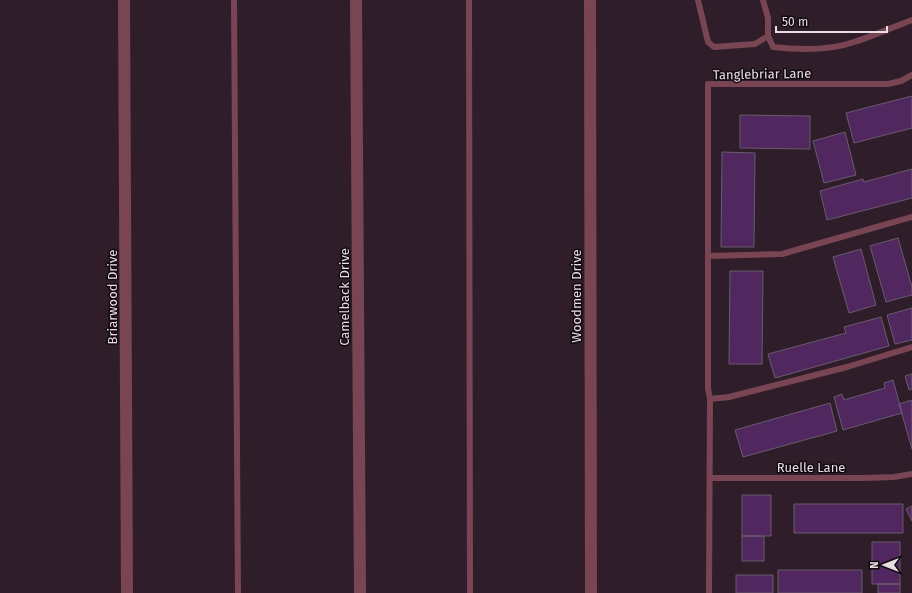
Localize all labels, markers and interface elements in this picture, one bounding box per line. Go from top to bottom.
scale bar [776,8,887,34]
text: 50 m [782,15,808,29]
street label: Tanglebriar Lane [713,66,811,82]
street label: Camelback Drive [337,248,352,346]
street label: Woodmen Drive [569,249,584,343]
street label: Briarwood Drive [105,250,120,344]
street label: Ruelle Lane [777,460,845,475]
north arrow [864,545,904,585]
text: N [868,561,881,569]

